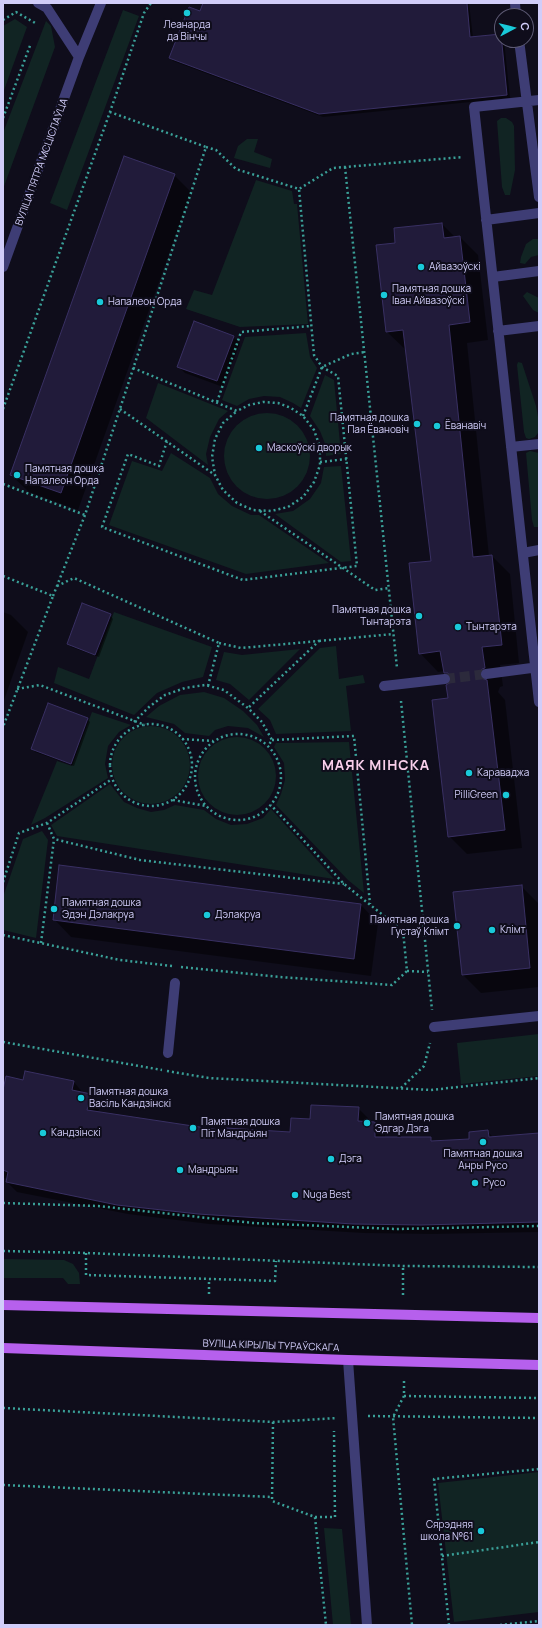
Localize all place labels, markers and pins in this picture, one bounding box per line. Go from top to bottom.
marker: Леанарда да Вінчы [182,8,192,18]
place label: Леанарда да Вінчы [163,19,211,42]
place label: Айвазоўскі [429,261,481,273]
marker: Айвазоўскі [416,262,426,272]
place label: Памятная дошка Іван Айвазоўскі [392,283,471,306]
marker: Памятная дошка Іван Айвазоўскі [379,290,389,300]
place label: Напалеон Орда [108,296,182,308]
marker: Напалеон Орда [95,297,105,307]
place label: Памятная дошка Пая Ёвановіч [330,412,409,436]
marker: Памятная дошка Пая Ёвановіч [412,419,422,429]
place label: Ёванавіч [445,420,486,432]
marker: Ёванавіч [432,421,442,431]
place label: Маскоўскі дворык [267,442,352,454]
marker: Маскоўскі дворык [254,443,264,453]
place label: Памятная дошка Напалеон Орда [25,463,104,486]
marker: Памятная дошка Напалеон Орда [12,470,22,480]
place label: Памятная дошка Тынтарэта [332,604,411,628]
marker: Памятная дошка Тынтарэта [414,611,424,621]
place label: Тынтарэта [466,621,517,633]
marker: Тынтарэта [453,622,463,632]
place label: Караваджа [477,767,529,779]
marker: Караваджа [464,768,474,778]
place label: PilliGreen [455,789,498,801]
marker: PilliGreen [501,790,511,800]
place label: Памятная дошка Эдэн Дэлакруа [62,897,141,920]
marker: Памятная дошка Эдэн Дэлакруа [49,904,59,914]
place label: Дэлакруа [215,909,261,921]
marker: Дэлакруа [202,910,212,920]
place label: Памятная дошка Густаў Клімт [370,914,449,938]
marker: Памятная дошка Густаў Клімт [452,921,462,931]
place label: Клімт [500,924,526,936]
marker: Клімт [487,925,497,935]
place label: Памятная дошка Васіль Кандзінскі [89,1086,171,1110]
marker: Памятная дошка Васіль Кандзінскі [76,1093,86,1103]
place label: Памятная дошка Эдгар Дэга [375,1111,454,1134]
place label: Памятная дошка Піт Мандрыян [201,1116,280,1140]
marker: Памятная дошка Эдгар Дэга [362,1118,372,1128]
marker: Памятная дошка Піт Мандрыян [188,1123,198,1133]
place label: Кандзінскі [51,1127,101,1139]
marker: Кандзінскі [38,1128,48,1138]
marker: Памятная дошка Анры Русо [478,1137,488,1147]
place label: Памятная дошка Анры Русо [444,1148,522,1172]
place label: Дэга [339,1153,362,1165]
marker: Дэга [326,1154,336,1164]
place label: Мандрыян [188,1164,238,1176]
marker: Мандрыян [175,1165,185,1175]
place label: Русо [483,1177,505,1189]
marker: Русо [470,1178,480,1188]
place label: Nuga Best [303,1189,350,1201]
marker: Nuga Best [290,1190,300,1200]
place label: Сярэдняя школа №61 [420,1519,473,1542]
marker: Сярэдняя школа №61 [476,1526,486,1536]

